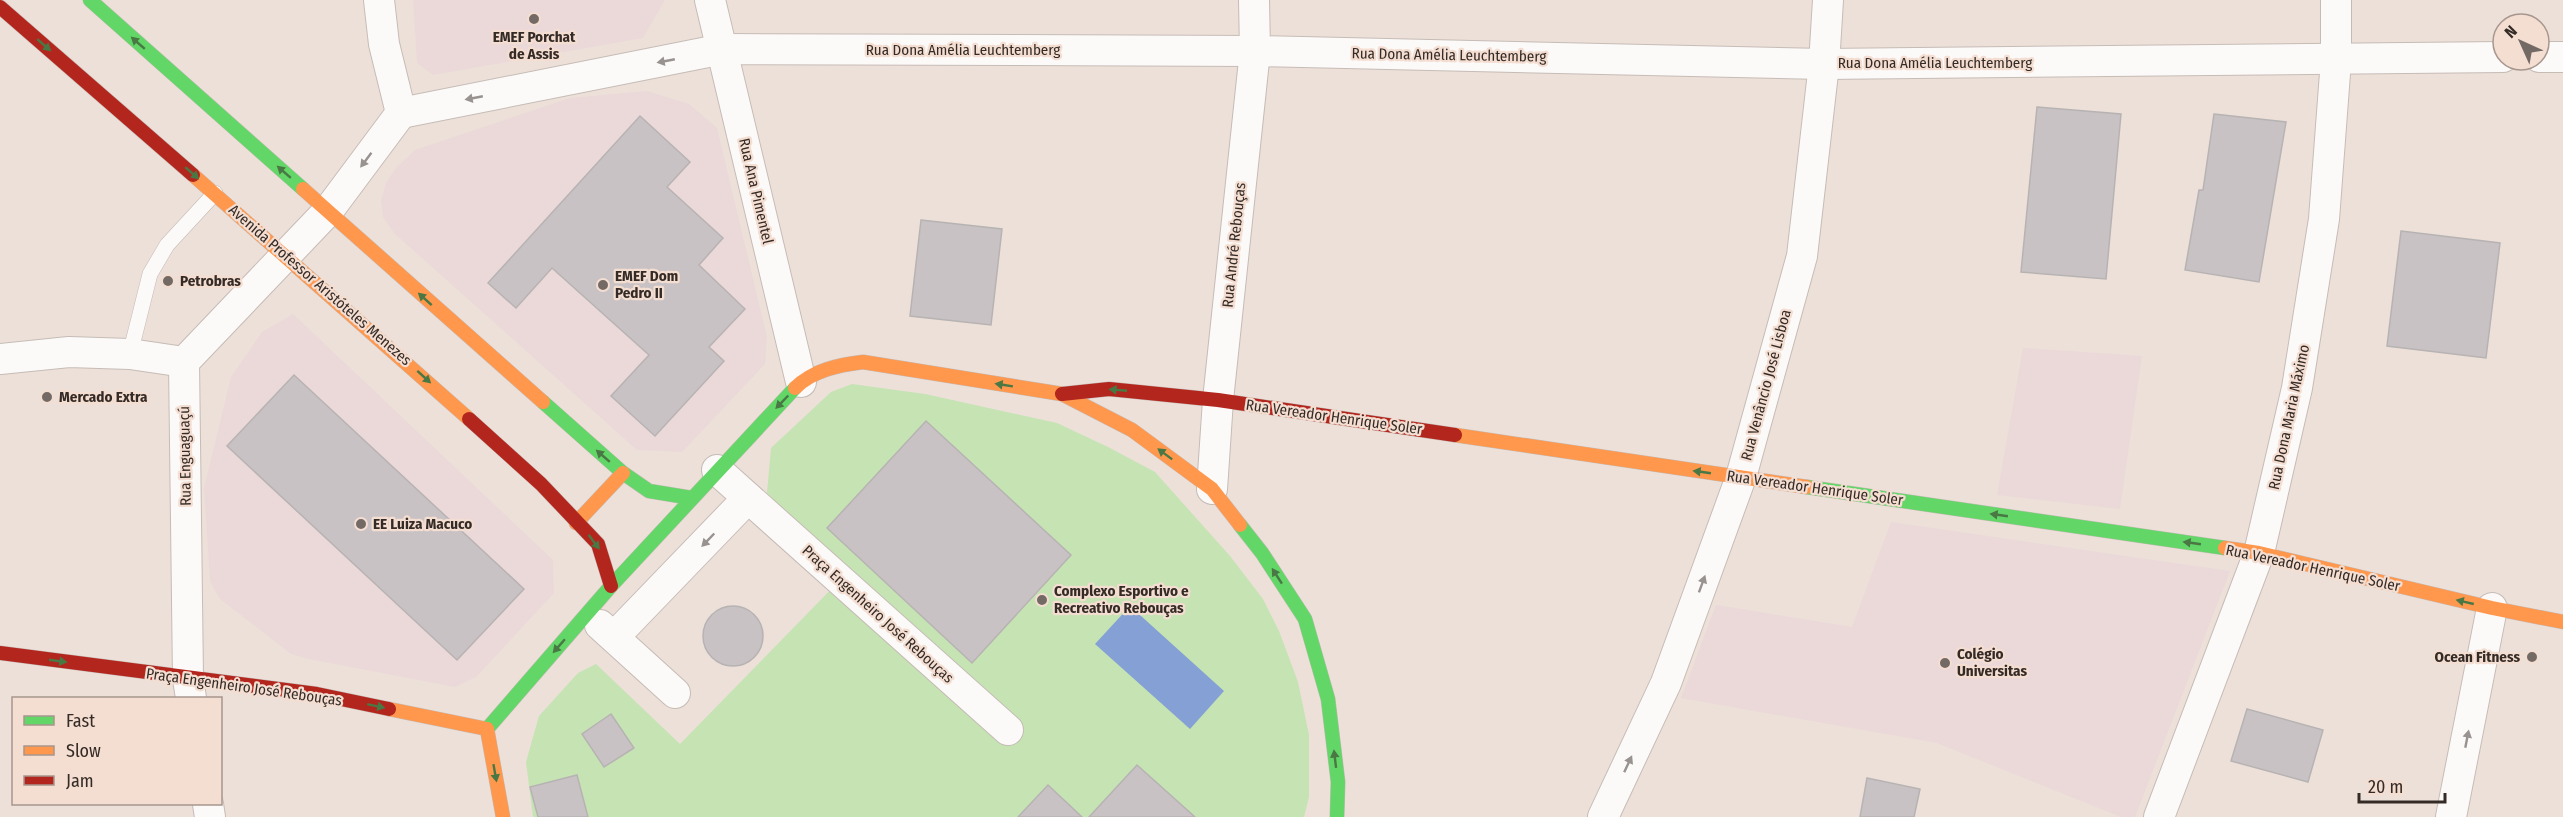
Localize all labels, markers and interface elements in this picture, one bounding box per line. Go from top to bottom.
marker: EMEF Porchat de Assis [527,12,541,26]
north arrow [2491,12,2551,72]
text: N [2501,22,2521,42]
place label: EMEF Porchat de Assis [493,28,576,63]
one-way arrow [131,36,146,50]
one-way arrow [36,38,51,51]
street label: Rua Dona Amélia Leuchtemberg [866,41,1060,59]
street label: Rua Dona Amélia Leuchtemberg [1351,44,1547,66]
street label: Rua Dona Amélia Leuchtemberg [1838,54,2032,72]
one-way arrow [656,57,675,66]
one-way arrow [464,94,483,103]
street label: Rua Ana Pimentel [735,136,777,246]
one-way arrow [361,152,373,167]
one-way arrow [277,165,292,179]
one-way arrow [184,166,199,179]
street label: Rua André Rebouças [1218,182,1250,308]
street label: Avenida Professor Aristóteles Menezes [225,201,415,369]
place label: EMEF Dom Pedro II [615,267,678,302]
place label: Petrobras [180,272,241,290]
marker: Petrobras [161,274,175,288]
marker: EMEF Dom Pedro II [596,278,610,292]
one-way arrow [418,292,433,306]
street label: Rua Venâncio José Lisboa [1737,308,1795,462]
street label: Rua Dona Maria Máximo [2265,343,2313,491]
one-way arrow [417,370,432,384]
one-way arrow [995,380,1014,389]
one-way arrow [1108,385,1127,395]
place label: Mercado Extra [59,388,148,406]
marker: Mercado Extra [40,390,54,404]
one-way arrow [775,395,789,410]
street label: Rua Vereador Henrique Soler [1245,396,1424,438]
street label: Rua Enguaguaçú [175,406,195,506]
one-way arrow [1158,449,1173,461]
one-way arrow [596,450,611,463]
one-way arrow [1693,467,1712,476]
street label: Rua Vereador Henrique Soler [1726,467,1905,509]
one-way arrow [1989,511,2008,520]
place label: EE Luiza Macuco [373,515,472,533]
marker: EE Luiza Macuco [354,517,368,531]
one-way arrow [701,533,715,547]
one-way arrow [588,534,600,550]
one-way arrow [2182,539,2201,548]
street label: Praça Engenheiro José Rebouças [799,541,957,687]
street label: Rua Vereador Henrique Soler [2224,541,2403,595]
one-way arrow [1271,568,1283,584]
one-way arrow [1698,575,1707,593]
place label: Complexo Esportivo e Recreativo Rebouças [1054,582,1189,618]
marker: Complexo Esportivo e Recreativo Rebouças [1035,593,1049,607]
one-way arrow [2455,596,2474,606]
one-way arrow [552,638,565,654]
place label: Colégio Universitas [1957,645,2027,680]
place label: Ocean Fitness [2434,648,2520,666]
marker: Ocean Fitness [2525,650,2539,664]
one-way arrow [49,656,68,666]
marker: Colégio Universitas [1938,656,1952,670]
street label: Praça Engenheiro José Rebouças [145,664,343,710]
legend [12,697,222,805]
one-way arrow [366,702,385,711]
text: Fast [66,710,95,732]
one-way arrow [2463,729,2472,748]
text: Slow [66,740,101,762]
one-way arrow [1330,749,1340,768]
one-way arrow [1624,755,1634,773]
one-way arrow [491,764,500,783]
scale bar [2359,766,2444,804]
text: Jam [66,770,94,792]
text: 20 m [2368,776,2403,798]

